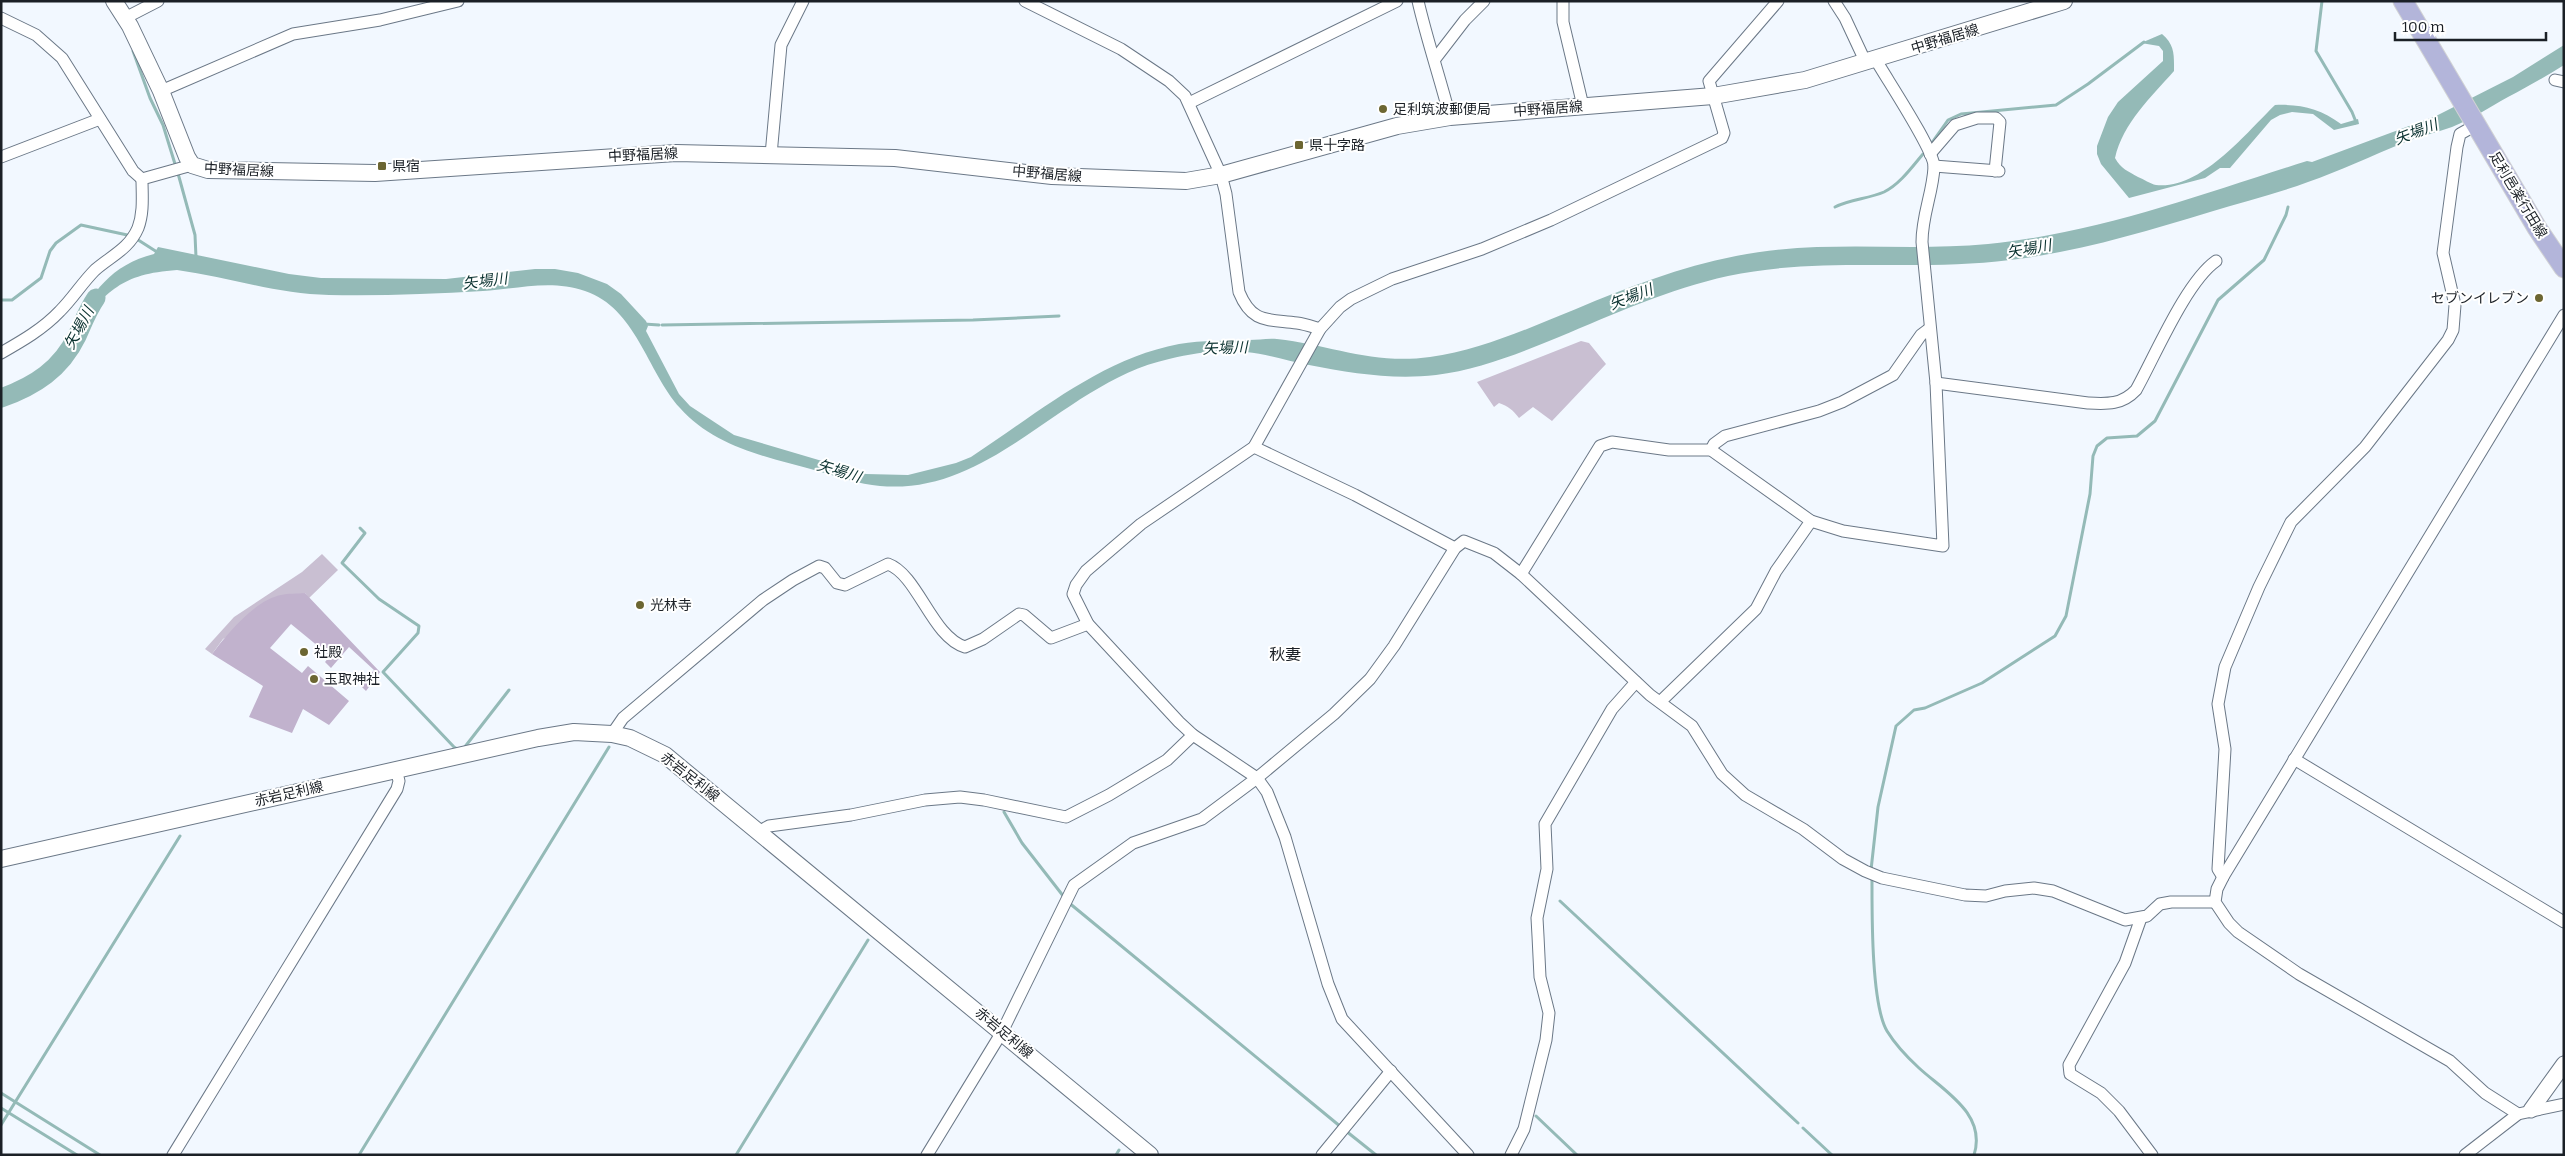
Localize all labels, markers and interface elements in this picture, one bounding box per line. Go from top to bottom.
scale bar [2395,10,2546,42]
text: 100 m [2402,18,2445,36]
street label: 中野福居線 [1909,21,1981,57]
street label: 中野福居線 [1512,98,1584,120]
place label: 足利筑波郵便局 [1393,101,1491,118]
marker: 足利筑波郵便局 [1377,103,1389,115]
water label: 矢場川 [2392,115,2442,148]
place label: 県十字路 [1309,137,1365,154]
marker: 県十字路 [1293,139,1305,151]
street label: 中野福居線 [608,145,678,165]
street label: 足利邑楽行田線 [2485,149,2551,241]
place label: 県宿 [392,158,420,175]
street label: 中野福居線 [204,160,274,180]
marker: 県宿 [376,160,388,172]
street label: 中野福居線 [1011,162,1083,186]
water label: 矢場川 [2005,236,2055,262]
water label: 矢場川 [462,269,510,293]
water label: 矢場川 [1607,280,1657,313]
place label: セブンイレブン [2431,290,2529,307]
marker: セブンイレブン [2533,292,2545,304]
water label: 矢場川 [60,302,98,352]
water label: 矢場川 [1202,338,1250,358]
water label: 矢場川 [815,456,865,487]
place label: 光林寺 [650,597,692,614]
marker: 光林寺 [634,599,646,611]
place label: 社殿 [314,644,342,661]
district label: 秋妻 [1269,645,1301,664]
marker: 社殿 [298,646,310,658]
place label: 玉取神社 [324,671,380,688]
marker: 玉取神社 [308,673,320,685]
street label: 赤岩足利線 [657,749,723,805]
street label: 赤岩足利線 [253,778,325,810]
street label: 赤岩足利線 [972,1004,1036,1062]

